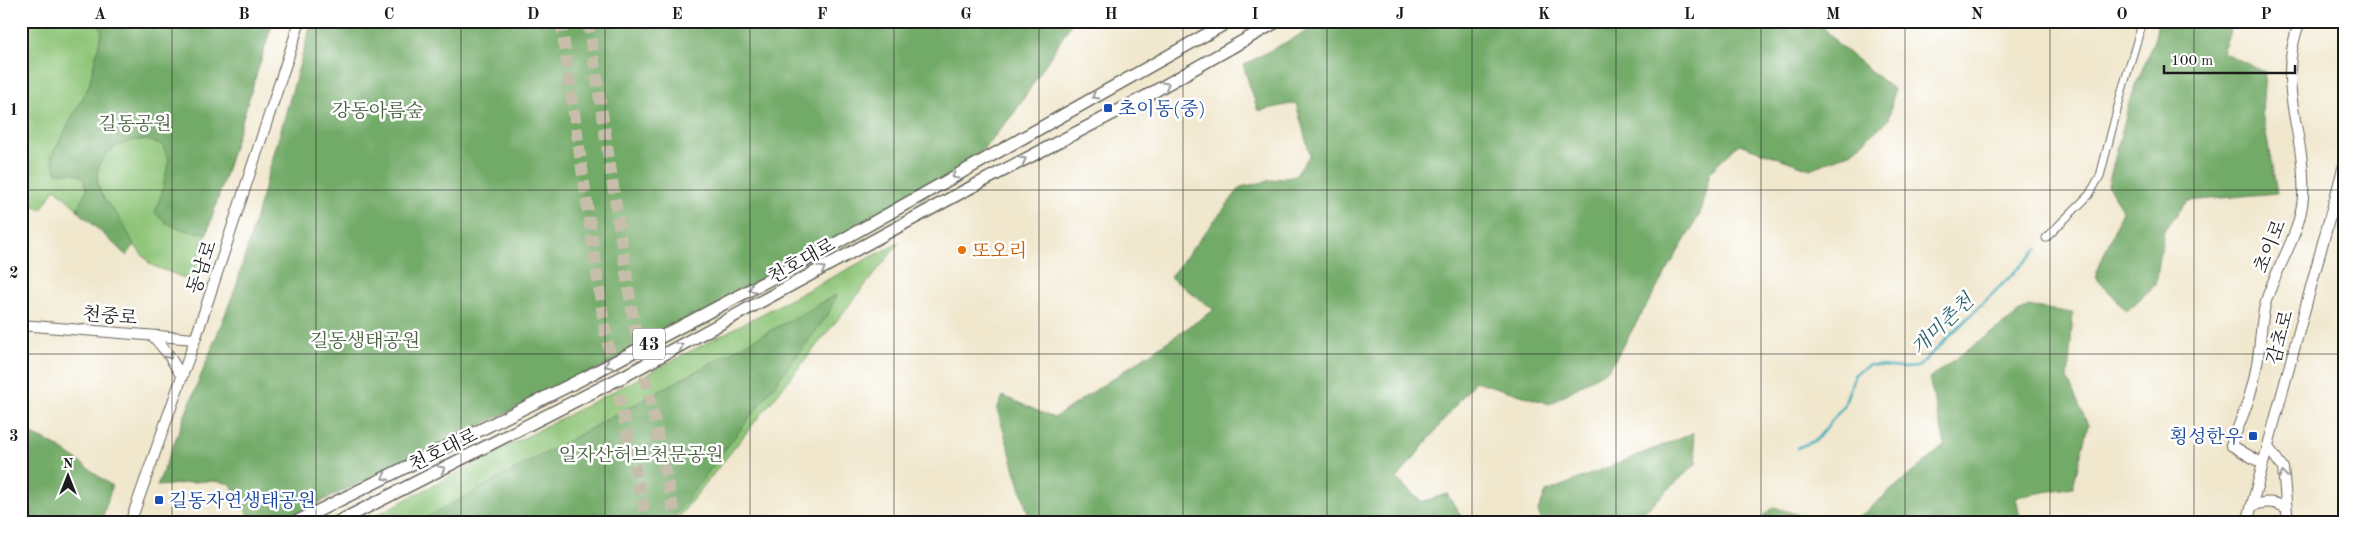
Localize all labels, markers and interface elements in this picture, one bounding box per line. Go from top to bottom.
text: A [94,7,106,23]
text: B [238,7,250,23]
text: C [384,7,394,23]
text: D [527,7,539,23]
text: E [671,7,683,23]
text: F [817,7,828,23]
text: G [960,7,972,23]
text: H [1104,7,1118,23]
text: I [1251,7,1259,23]
text: J [1396,7,1405,23]
text: K [1538,7,1550,23]
text: L [1684,7,1695,23]
text: M [1826,7,1840,23]
text: N [1971,7,1984,23]
text: O [2116,7,2128,23]
text: P [2260,7,2272,23]
scale bar [2164,42,2295,74]
text: 100 m [2171,54,2213,69]
one-way arrow [1161,81,1170,91]
one-way arrow [1092,89,1101,99]
place label: 초이동(중) [1118,99,1205,120]
park label: 강동아름숲 [332,101,424,122]
marker: 초이동(중) [1102,102,1114,114]
text: 1 [9,103,19,119]
park label: 길동공원 [98,114,172,135]
one-way arrow [1017,156,1026,166]
one-way arrow [951,170,960,180]
street label: 초이로 [2250,217,2290,276]
street label: 천호대로 [764,233,839,288]
street label: 동남로 [184,238,221,297]
place label: 또오리 [972,241,1027,262]
marker: 또오리 [956,244,968,256]
one-way arrow [817,265,826,275]
text: 2 [9,266,19,282]
one-way arrow [748,283,757,293]
water label: 개미촌천 [1907,288,1979,359]
street label: 천중로 [82,304,138,329]
street label: 감초로 [2263,308,2298,367]
road number: 43 [633,328,665,359]
park label: 길동생태공원 [310,331,420,352]
one-way arrow [674,342,683,352]
one-way arrow [163,350,172,359]
one-way arrow [604,359,613,369]
street label: 천호대로 [406,424,481,476]
place label: 횡성한우 [2170,426,2243,448]
text: 3 [9,429,19,445]
marker: 횡성한우 [2247,430,2259,442]
park label: 일자산허브천문공원 [558,445,724,466]
north arrow [42,452,92,502]
text: N [63,457,74,471]
one-way arrow [437,464,446,475]
one-way arrow [381,471,390,481]
one-way arrow [2278,471,2289,479]
place label: 길동자연생태공원 [169,491,316,512]
marker: 길동자연생태공원 [153,494,165,506]

